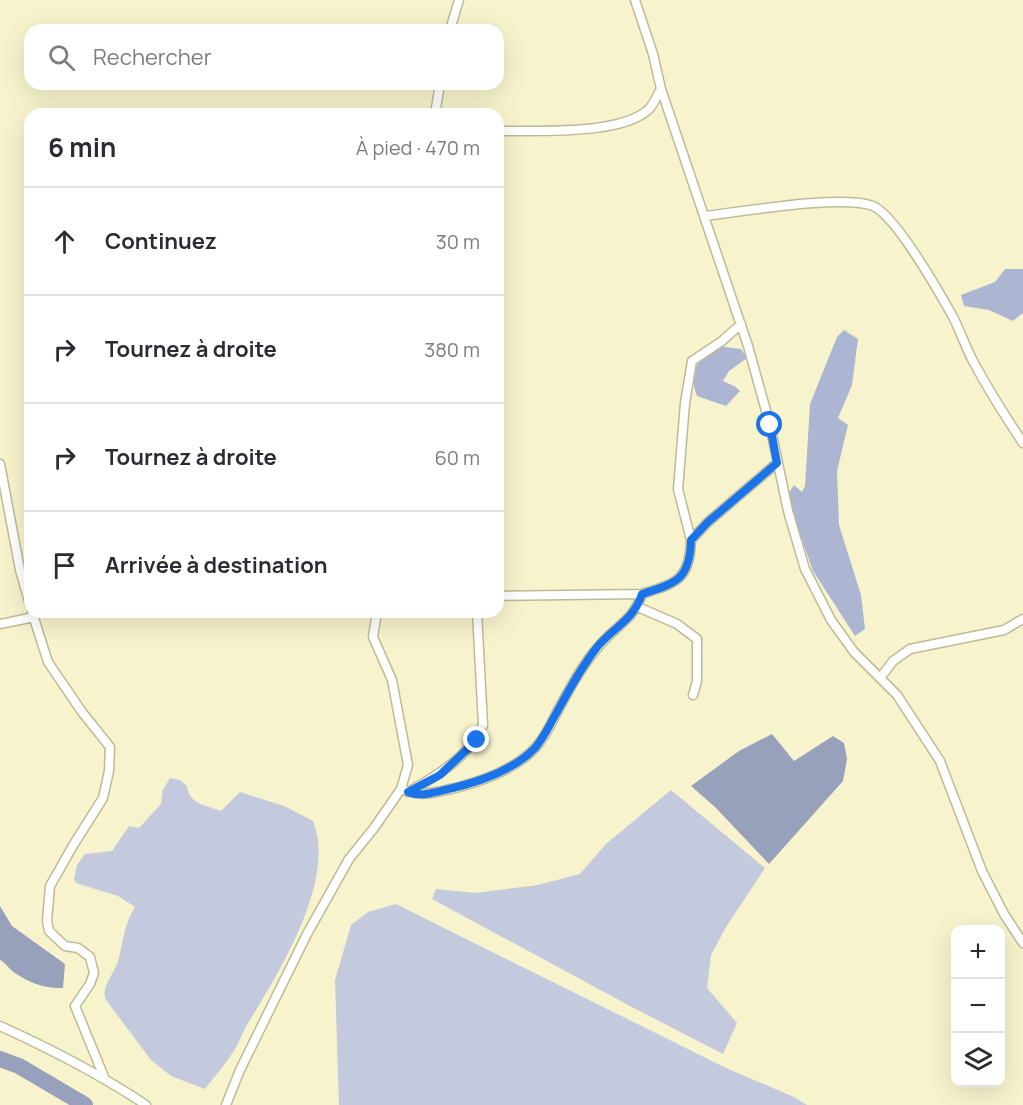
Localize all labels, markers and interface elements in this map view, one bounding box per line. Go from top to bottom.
search box [24,24,504,90]
icon: search [45,41,78,74]
text: Rechercher [93,42,212,72]
text: 6 min [48,129,116,165]
text: À pied · 470 m [356,134,480,161]
icon: ahead [48,225,81,258]
text: Continuez [105,226,217,256]
text: 30 m [436,228,480,255]
icon: right [48,333,81,366]
text: Tournez à droite [105,334,277,364]
text: 380 m [424,336,480,363]
route start [756,411,782,437]
icon: right [48,441,81,474]
text: Tournez à droite [105,442,277,472]
text: 60 m [434,444,480,471]
icon: arrive [48,549,81,582]
text: Arrivée à destination [105,550,328,580]
route end [463,726,489,752]
map controls [951,925,1005,1087]
button: + [951,925,1005,979]
button: − [951,979,1005,1033]
button: layers [951,1033,1005,1087]

